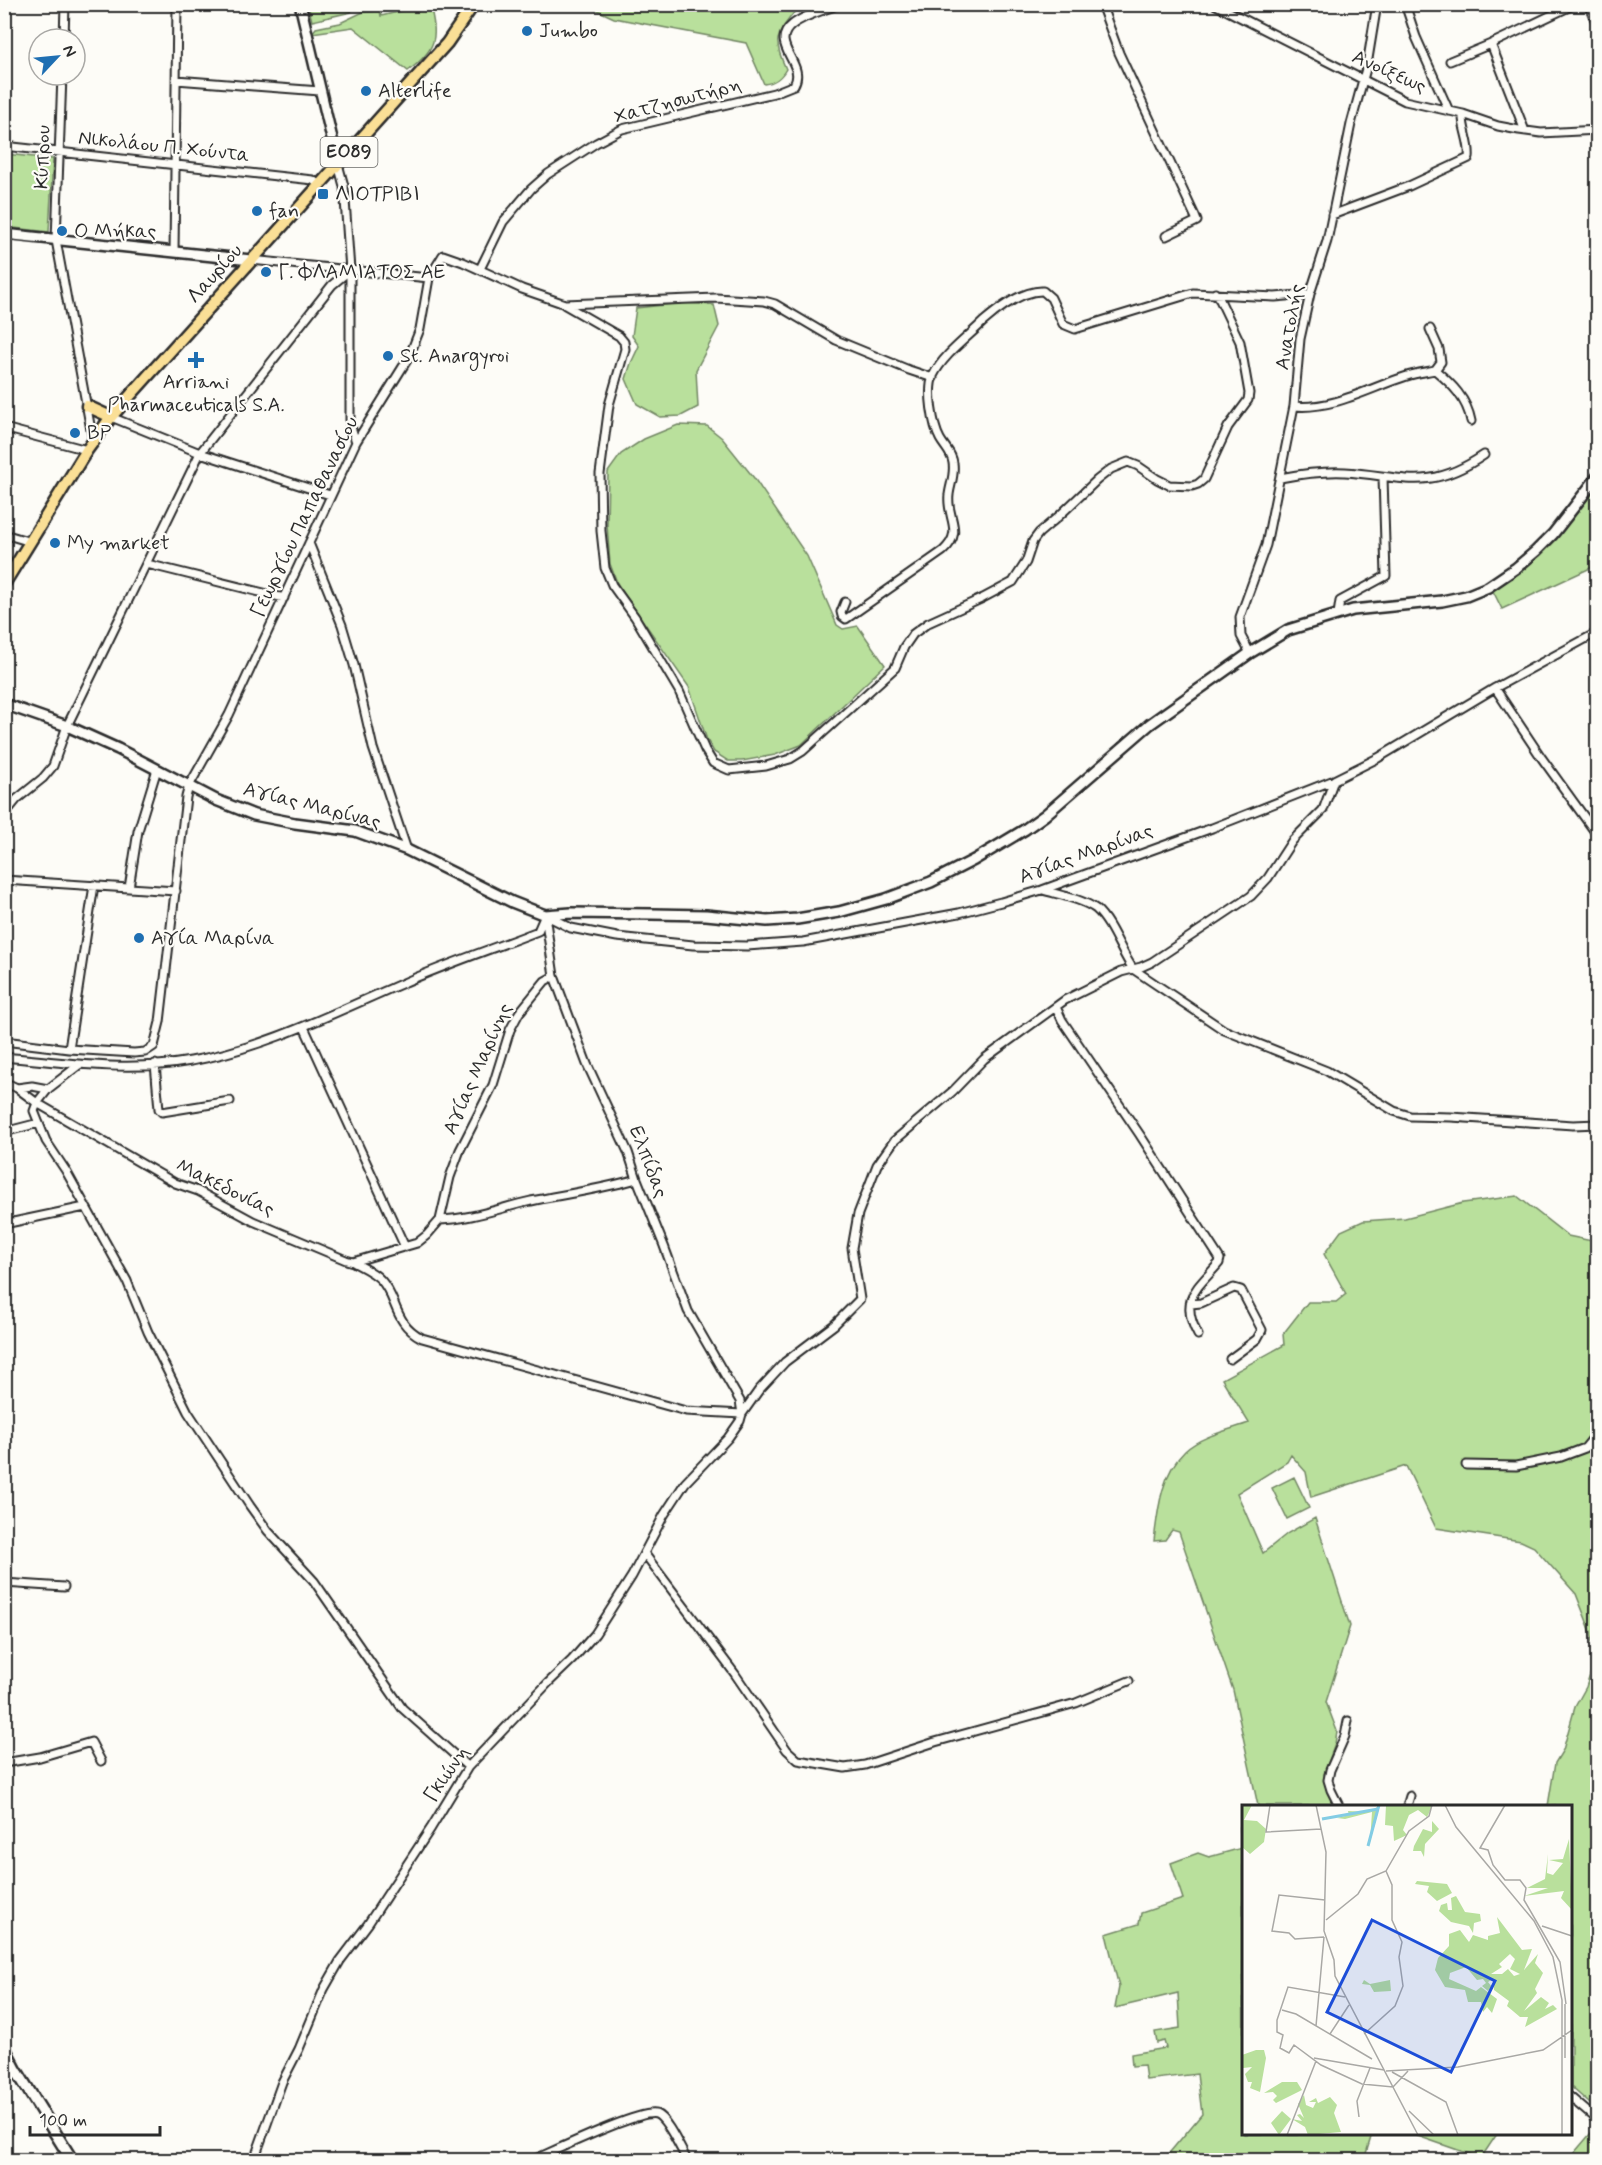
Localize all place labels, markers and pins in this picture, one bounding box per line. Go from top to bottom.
place label: Jumbo [539,18,598,45]
marker: Jumbo [520,24,534,38]
place label: Alterlife [378,78,452,105]
marker: Alterlife [359,84,373,98]
place label: ΛΙΟΤΡΙΒΙ [335,181,420,208]
marker: ΛΙΟΤΡΙΒΙ [316,187,330,201]
place label: fan [269,198,299,225]
marker: fan [250,204,264,218]
place label: Ο Μήκας [74,218,156,245]
marker: Ο Μήκας [55,224,69,238]
place label: Γ. ΦΛΑΜΙΑΤΟΣ ΑΕ [278,259,446,286]
marker: Γ. ΦΛΑΜΙΑΤΟΣ ΑΕ [259,265,273,279]
place label: St. Anargyroi [400,343,509,371]
marker: St. Anargyroi [381,349,395,363]
marker: Arriani Pharmaceuticals S.A. [189,353,203,367]
place label: Arriani Pharmaceuticals S.A. [107,369,285,419]
place label: BP [87,420,112,447]
marker: BP [68,426,82,440]
place label: My market [67,530,170,557]
marker: My market [48,536,62,550]
place label: Αγία Μαρίνα [151,925,275,952]
marker: Αγία Μαρίνα [132,931,146,945]

